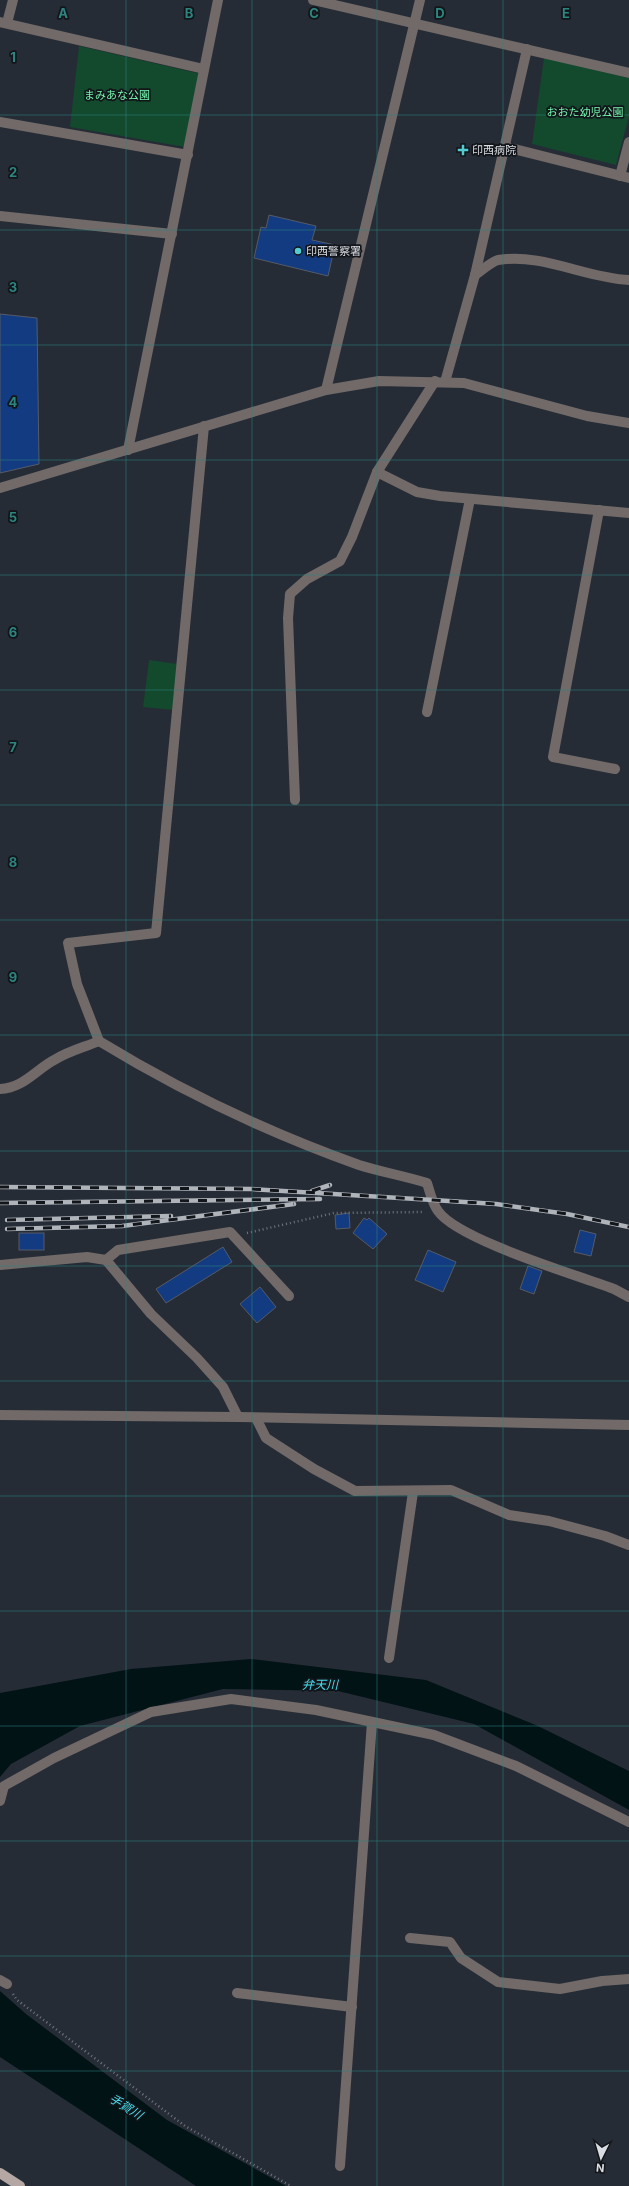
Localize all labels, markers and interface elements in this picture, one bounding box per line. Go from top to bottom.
text: A [58,5,68,21]
text: B [185,5,194,21]
text: C [309,5,319,21]
text: D [435,5,445,21]
text: E [562,5,570,21]
text: 1 [10,49,16,65]
park label: まみあな公園 [84,88,150,102]
park label: おおた幼児公園 [547,105,624,119]
place label: 印西病院 [472,143,516,157]
marker: 印西病院 [457,144,469,156]
text: 2 [9,164,17,180]
place label: 印西警察署 [306,244,361,258]
marker: 印西警察署 [293,246,303,256]
text: 3 [9,279,17,295]
text: 4 [9,394,18,410]
text: 5 [9,509,17,525]
text: 6 [9,624,17,640]
text: 7 [9,739,17,755]
text: 8 [9,854,17,870]
text: 9 [9,969,17,985]
water label: 弁天川 [302,1677,340,1692]
water label: 手賀川 [107,2091,147,2124]
north arrow [581,2138,621,2178]
text: N [595,2161,605,2175]

